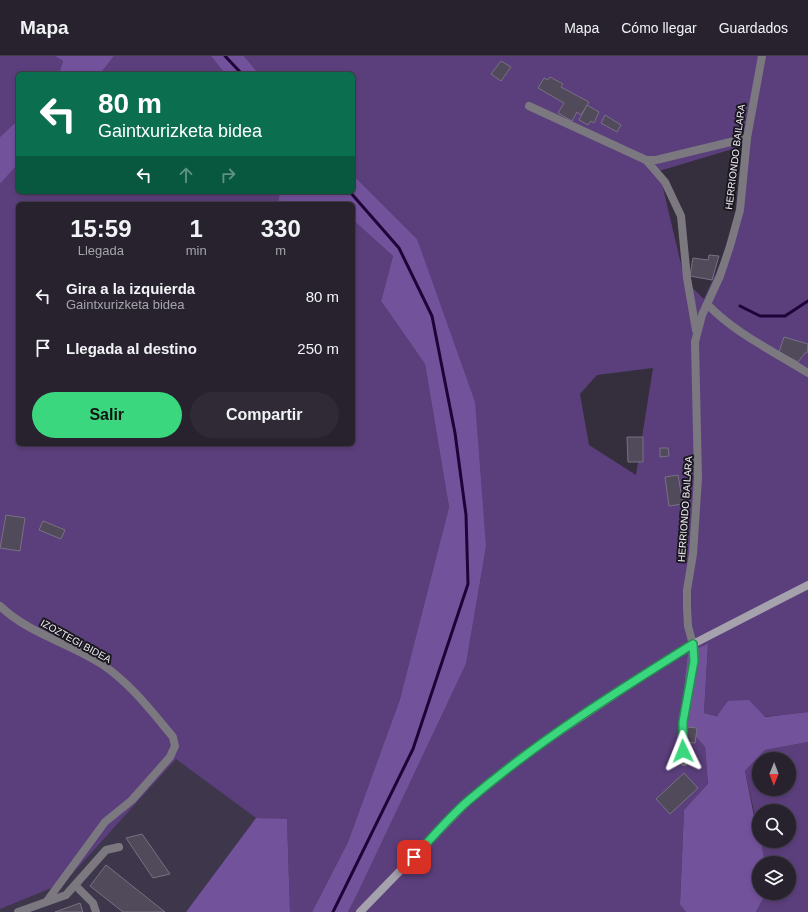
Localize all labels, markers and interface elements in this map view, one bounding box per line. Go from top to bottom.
text: Mapa [20,17,69,38]
text: Mapa [564,20,599,36]
text: Cómo llegar [621,20,697,36]
text: Guardados [719,20,788,36]
icon: left [32,88,84,140]
text: 80 m [98,88,162,119]
street label: HERRIONDO BAILARA [723,103,747,210]
text: Gaintxurizketa bidea [98,121,262,141]
icon: left [133,164,155,186]
icon: ahead [175,164,197,186]
icon: right [217,164,239,186]
text: 15:59 [70,215,132,242]
text: 1 [189,215,203,242]
text: 330 [261,215,301,242]
text: Llegada [78,243,124,258]
text: min [186,243,207,258]
text: m [275,243,286,258]
text: Gira a la izquierda [66,280,195,297]
icon: left [32,285,54,307]
text: 80 m [306,288,339,305]
text: Gaintxurizketa bidea [66,297,185,312]
icon: arrive [32,337,54,359]
text: Llegada al destino [66,340,197,357]
text: 250 m [297,340,339,357]
button: Salir [32,392,182,438]
button: Compartir [190,392,339,438]
street label: HERRIONDO BAILARA [676,455,694,562]
street label: IZOZTEGI BIDEA [39,617,113,665]
position arrow [662,730,704,772]
north arrow [752,752,796,796]
map controls [752,752,796,900]
button: search [752,804,796,848]
pin [397,840,431,874]
icon: arrive [403,846,425,868]
button: layers [752,856,796,900]

